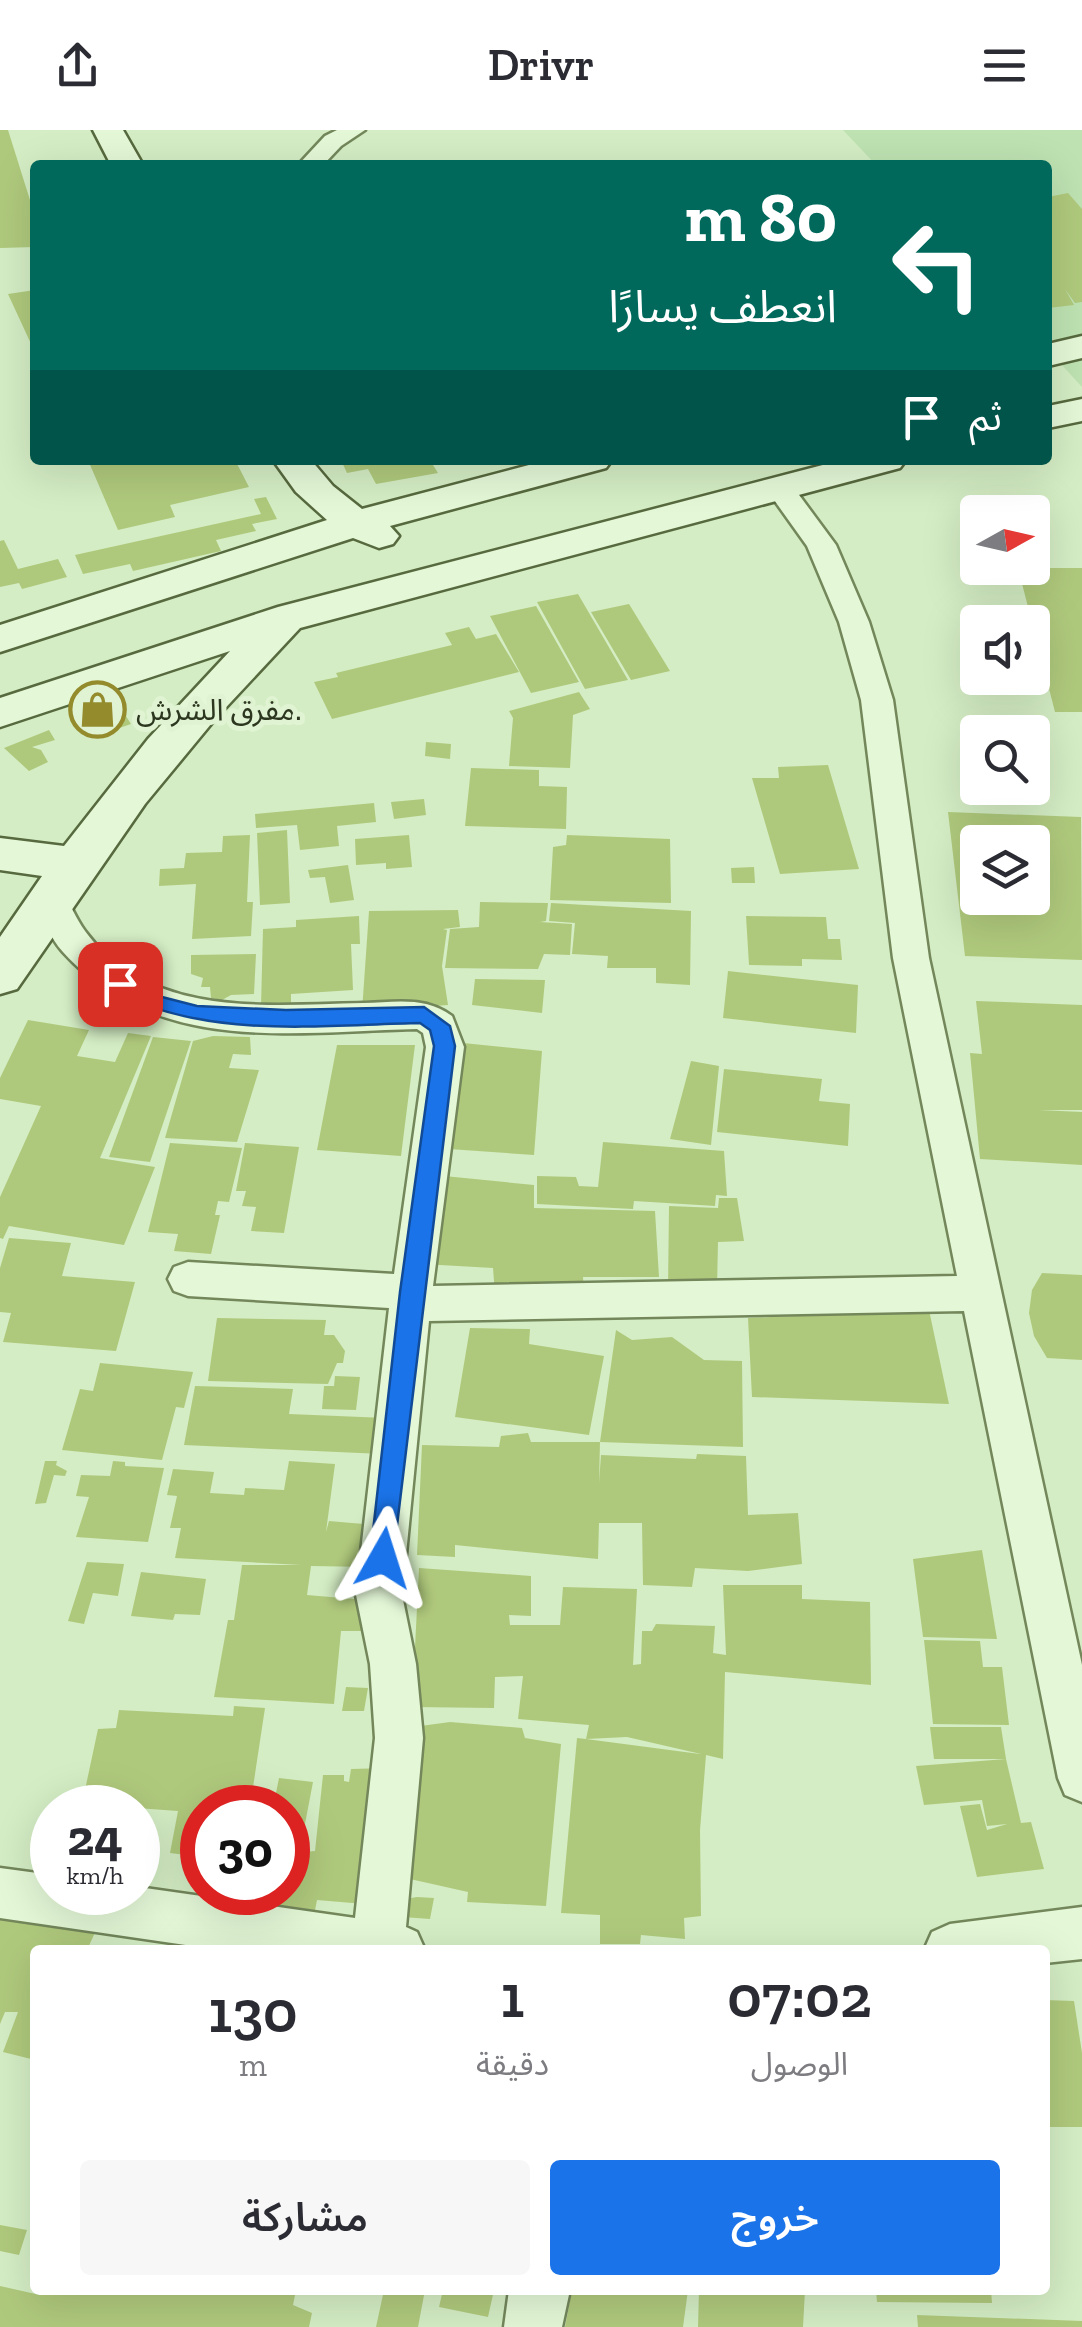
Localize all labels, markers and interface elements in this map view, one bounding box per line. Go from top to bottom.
icon: share [50,38,105,93]
text: Drivr [488,38,594,92]
icon: menu [977,38,1032,93]
text: 80 m [685,175,837,259]
icon: left [872,200,1002,330]
text: انعطف يسارًا [608,280,837,334]
icon: arrive [894,390,949,445]
text: ثم [969,394,1002,440]
north arrow [960,495,1050,585]
map controls [960,495,1050,915]
button: sound [960,605,1050,695]
shop icon: مفرق الشرش. [67,680,127,740]
place label: مفرق الشرش. [136,692,302,728]
button: search [960,715,1050,805]
button: layers [960,825,1050,915]
pin [78,942,163,1027]
icon: arrive [93,957,148,1012]
position arrow [331,1506,435,1610]
speed limit sign: 30 [180,1785,310,1915]
text: 24 [67,1808,123,1868]
text: km/h [66,1860,124,1890]
text: 1 [501,1960,524,2032]
text: 07:02 [727,1960,872,2032]
text: 130 [208,1975,298,2047]
text: دقيقة [476,2045,549,2083]
text: الوصول [751,2045,848,2083]
text: m [239,2046,267,2084]
button: مشاركة [80,2160,530,2275]
button: خروج [550,2160,1000,2275]

